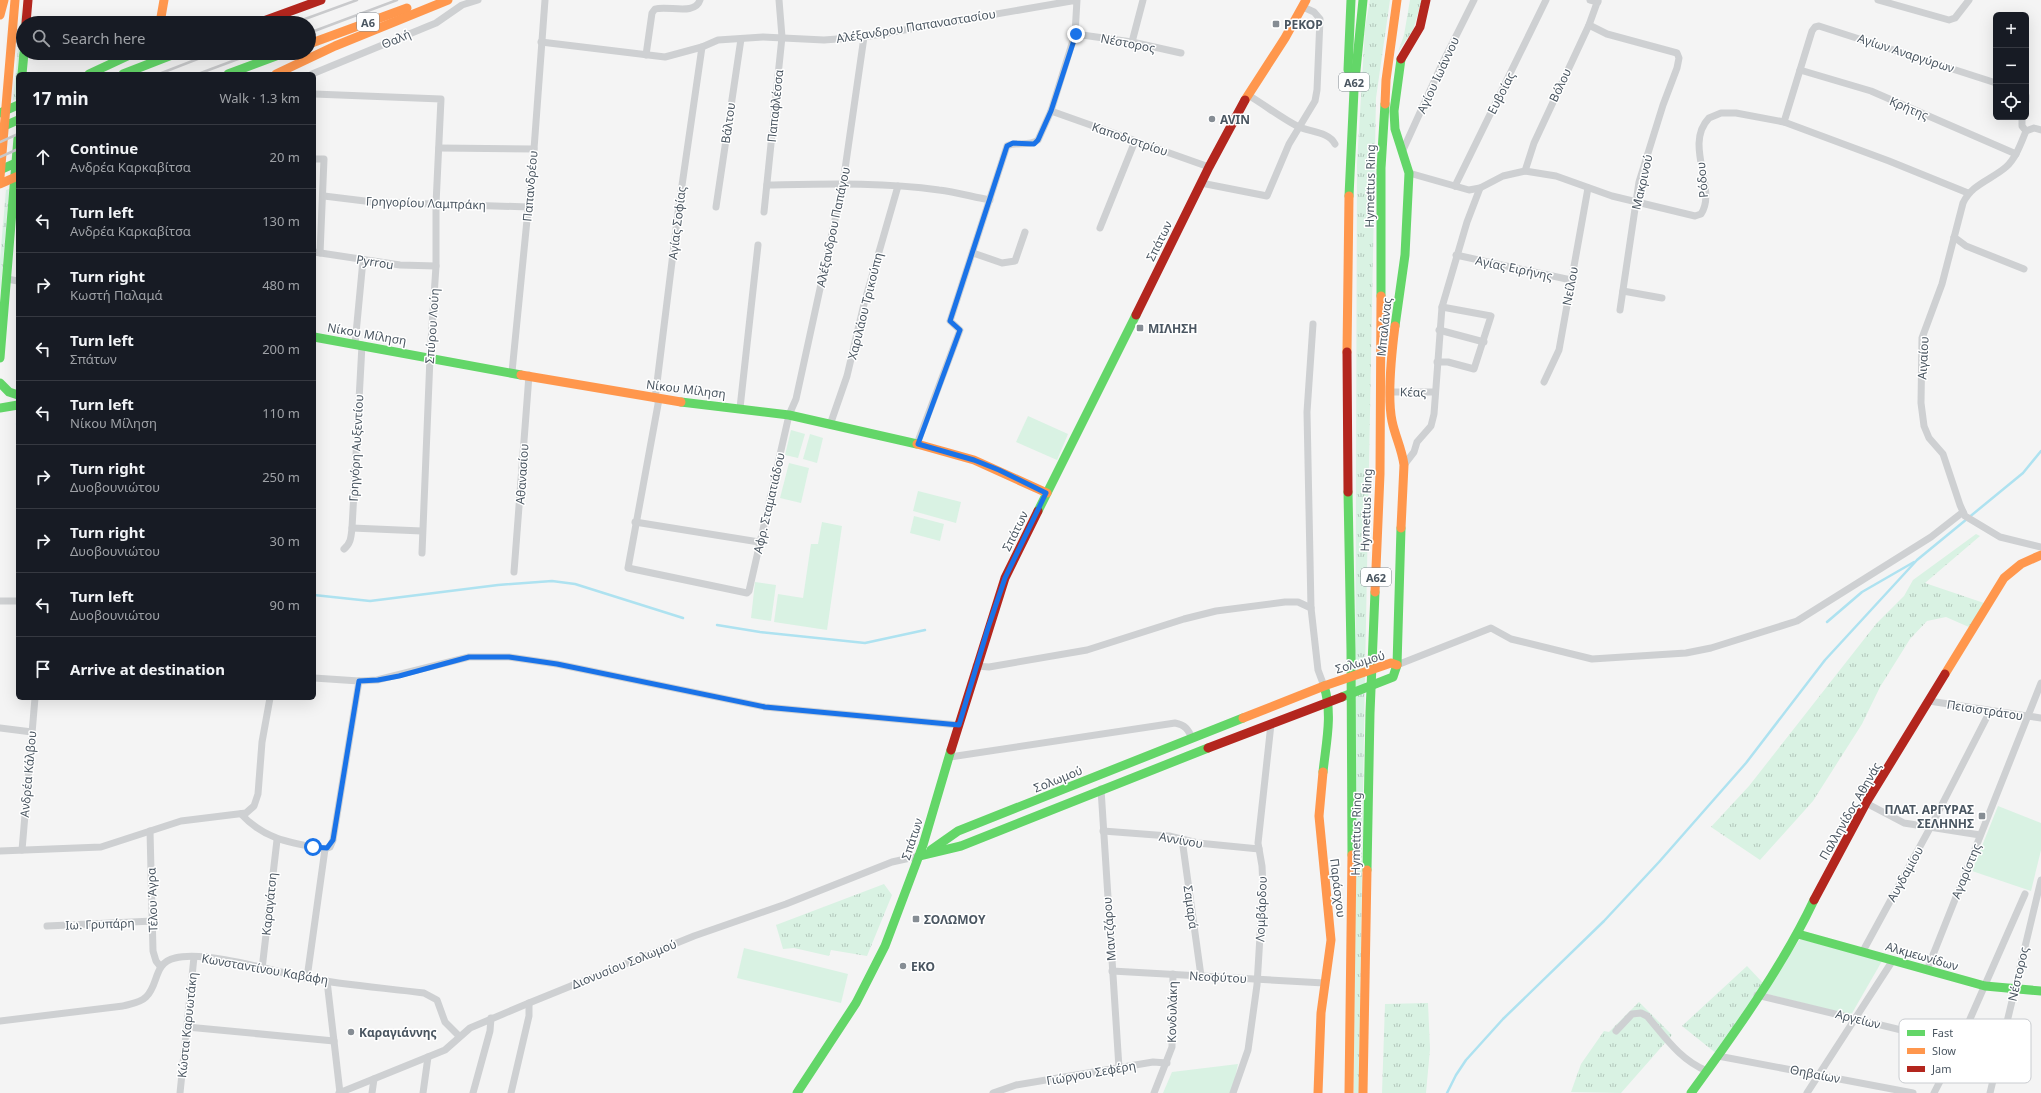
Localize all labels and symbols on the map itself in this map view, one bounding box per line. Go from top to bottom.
street label: Αλέξανδρου Παπαναστασίου [835,5,997,47]
road number: Α6 [357,13,379,31]
place label: ΡΕΚΟΡ [1284,16,1323,33]
marker: ΡΕΚΟΡ [1271,19,1281,29]
street label: Θαλή [379,25,413,53]
route end [1067,25,1085,43]
street label: Νέστορος [1099,29,1157,57]
street label: Αγίων Αναργύρων [1856,29,1956,77]
street label: Αγίου Ιωάννου [1413,34,1463,116]
street label: Βόλου [1545,65,1575,105]
street label: Παπαφλέσσα [763,68,787,143]
street label: Ευβοίας [1483,69,1519,117]
road number: Α62 [1339,73,1369,91]
street label: Κρήτης [1887,92,1931,124]
street label: Βάλτου [717,101,739,145]
place label: AVIN [1220,111,1250,128]
marker: AVIN [1207,114,1217,124]
street label: Καποδιστρίου [1090,118,1170,160]
street label: Hymettus Ring [1361,144,1379,228]
street label: Παπανδρέου [518,150,542,222]
street label: Μακρινού [1627,153,1657,211]
street label: Ρόδου [1692,161,1712,199]
street label: Αλέξανδρου Παπάγου [812,165,854,289]
street label: Αγίας Σοφίας [664,185,690,261]
street label: Γρηγορίου Λαμπράκη [366,192,486,214]
street label: Σπάτων [1142,218,1176,264]
street label: Pyrrou [355,251,395,273]
street label: Χαριλάου Τρικούπη [843,251,887,361]
street label: Αγίας Ειρήνης [1474,252,1554,284]
street label: Νείλου [1558,265,1582,307]
street label: Σπύρου Λούη [421,288,443,364]
street label: Μπαλάνας [1372,297,1396,357]
street label: Νίκου Μίληση [326,319,408,349]
place label: ΜΙΛΗΣΗ [1148,320,1197,337]
marker: ΜΙΛΗΣΗ [1135,323,1145,333]
street label: Αιγαίου [1913,336,1933,380]
street label: Νίκου Μίληση [645,376,727,402]
street label: Κέας [1400,383,1426,401]
street label: Γρηγόρη Αυξεντίου [345,394,367,502]
street label: Αθανασίου [511,443,533,505]
street label: Αφρ. Σταματιάδου [749,451,789,555]
street label: Hymettus Ring [1356,468,1376,552]
street label: Σπάτων [998,508,1032,554]
road number: Α62 [1361,568,1391,586]
street label: Σολωμού [1333,646,1387,678]
street label: Πεισιστράτου [1946,696,2024,724]
street label: Ανδρέα Κάλβου [16,730,40,818]
street label: Παλληνίδος Αθηνάς [1815,759,1885,863]
street label: Σολωμού [1031,761,1085,797]
street label: Hymettus Ring [1347,792,1365,876]
place label: ΠΛΑΤ. ΑΡΓΥΡΑΣ ΣΕΛΗΝΗΣ [1884,801,1974,832]
marker: ΠΛΑΤ. ΑΡΓΥΡΑΣ ΣΕΛΗΝΗΣ [1977,811,1987,821]
street label: Σπάτων [897,816,927,862]
street label: Αννίνου [1158,828,1204,852]
route start [304,838,322,856]
street label: Αγαρίστης [1947,841,1985,901]
street label: Αυγδαμίου [1883,843,1927,905]
street label: Παράσχου [1326,857,1350,919]
street label: Τέλου Άγρα [142,867,162,933]
street label: Καραγάτση [257,872,281,936]
street label: Λομβάρδου [1251,876,1271,942]
street label: Σαμαρά [1180,884,1203,930]
street label: Μαντζάρου [1098,896,1120,962]
place label: ΣΟΛΩΜΟΥ [924,911,986,928]
street label: Ιω. Γρυπάρη [65,914,135,934]
marker: ΣΟΛΩΜΟΥ [911,914,921,924]
street label: Διονυσίου Σολωμού [569,935,679,993]
street label: Αλκμεωνίδων [1884,937,1960,975]
street label: Νέστορος [2004,945,2033,1003]
street label: Κωνσταντίνου Καβάφη [200,949,330,989]
place label: EKO [911,958,935,975]
marker: EKO [898,961,908,971]
street label: Νεοφύτου [1189,967,1247,987]
street label: Κώστα Καρυωτάκη [173,971,201,1079]
street label: Κονδυλάκη [1163,981,1181,1043]
street label: Αργείων [1834,1005,1882,1033]
legend [1899,1019,2031,1083]
place label: Καραγιάννης [359,1024,437,1041]
text: Fast [1932,1025,1953,1040]
marker: Καραγιάννης [346,1027,356,1037]
text: Slow [1932,1043,1956,1058]
street label: Γιώργου Σεφέρη [1045,1057,1137,1089]
street label: Θηβαίων [1788,1061,1842,1087]
text: Jam [1931,1061,1951,1076]

